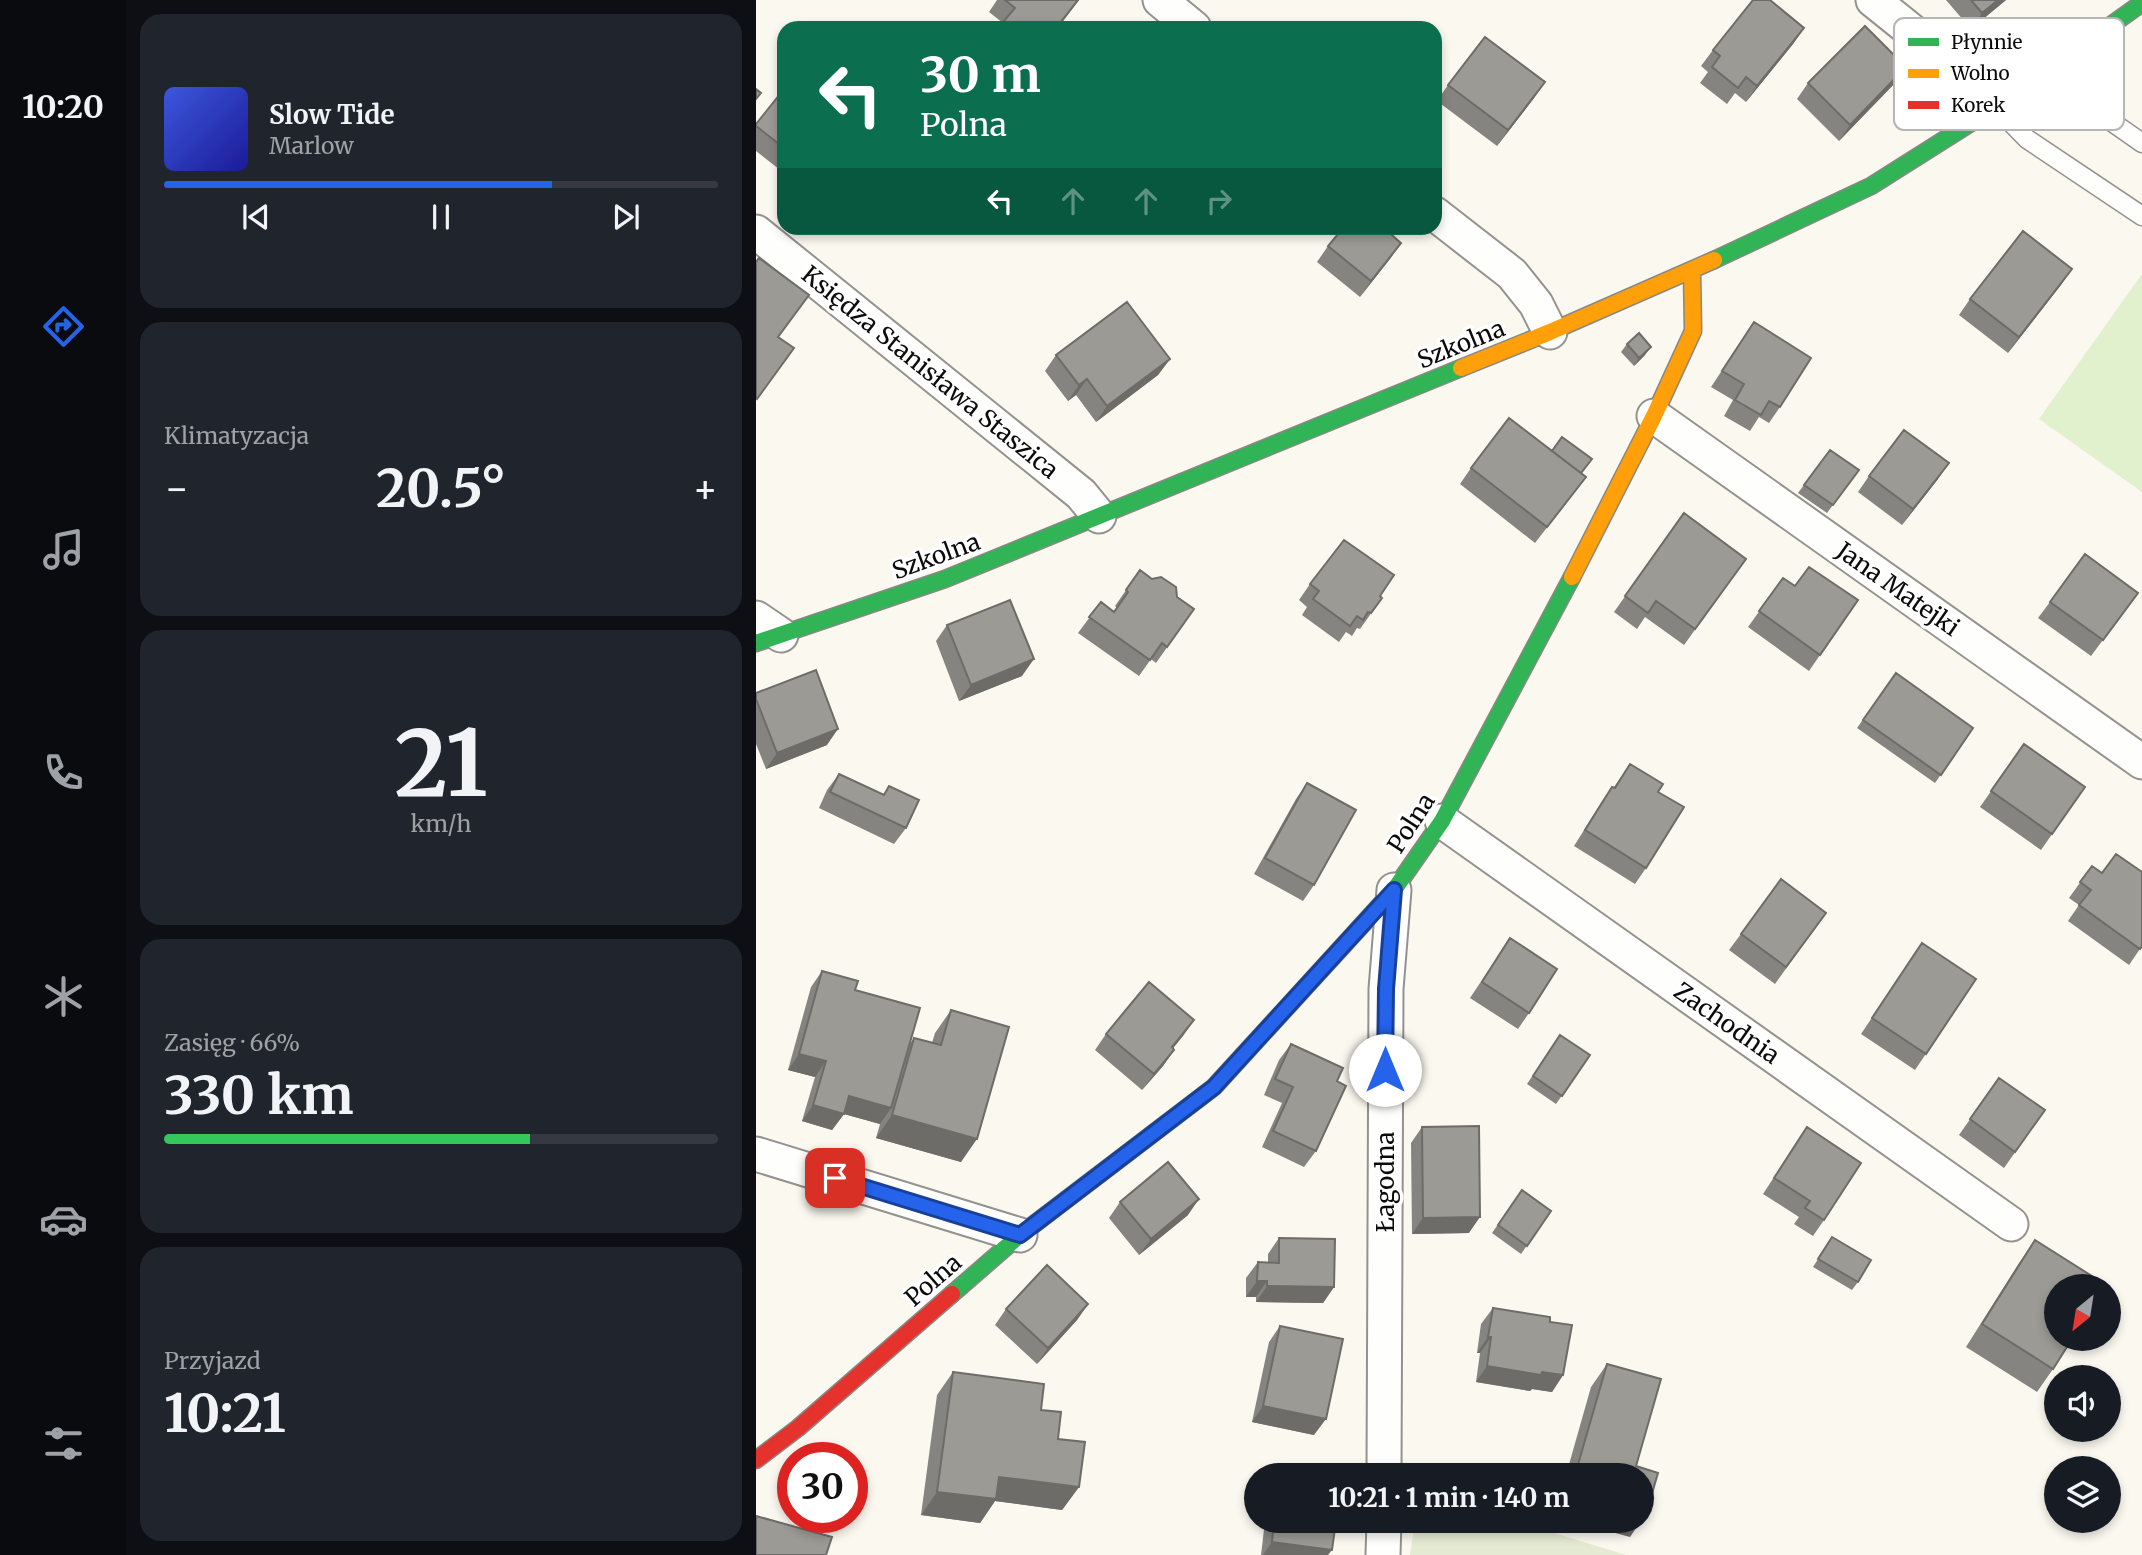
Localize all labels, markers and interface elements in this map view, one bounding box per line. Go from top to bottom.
legend [1894,18,2124,130]
text: Płynnie [1951,30,2023,54]
text: 30 m [920,44,1041,105]
icon: left [805,49,896,140]
text: Wolno [1950,61,2010,85]
text: 10:20 [22,87,104,127]
text: Korek [1951,93,2005,117]
text: Slow Tide [269,98,395,131]
text: Polna [920,105,1007,145]
text: Marlow [269,131,354,160]
icon: left [981,182,1019,220]
icon: ahead [1054,182,1092,220]
icon: ahead [1127,182,1165,220]
icon: right [1200,182,1238,220]
icon: previous [237,198,275,236]
icon: pause [422,198,460,236]
icon: next [607,198,645,236]
street label: Księdza Stanisława Staszica [795,259,1065,485]
icon: directions [39,302,88,351]
street label: Szkolna [1413,312,1509,376]
text: Klimatyzacja [164,421,309,450]
text: 20.5° [376,456,506,521]
text: − [164,465,189,512]
text: + [693,465,718,512]
icon: music [39,525,88,574]
street label: Szkolna [888,526,984,586]
street label: Jana Matejki [1830,535,1966,643]
text: 21 [394,706,488,821]
icon: phone [39,748,88,797]
street label: Polna [1380,787,1442,859]
text: km/h [411,809,471,838]
icon: climate [39,972,88,1021]
street label: Zachodnia [1668,975,1786,1071]
text: Zasięg · 66% [164,1028,300,1057]
position arrow [1348,1033,1422,1107]
text: 330 km [164,1063,354,1128]
street label: Łagodna [1370,1132,1401,1232]
pin [805,1148,865,1208]
icon: arrive [816,1159,854,1197]
icon: car [39,1195,88,1244]
street label: Polna [898,1247,968,1313]
north arrow [2044,1274,2121,1351]
map controls [2044,1274,2121,1533]
text: Przyjazd [164,1346,261,1375]
button: sound [2044,1365,2121,1442]
text: 10:21 [164,1381,286,1446]
icon: filters [39,1419,88,1468]
speed limit sign: 30 [777,1442,868,1533]
button: layers [2044,1456,2121,1533]
text: 10:21 · 1 min · 140 m [1328,1481,1570,1514]

